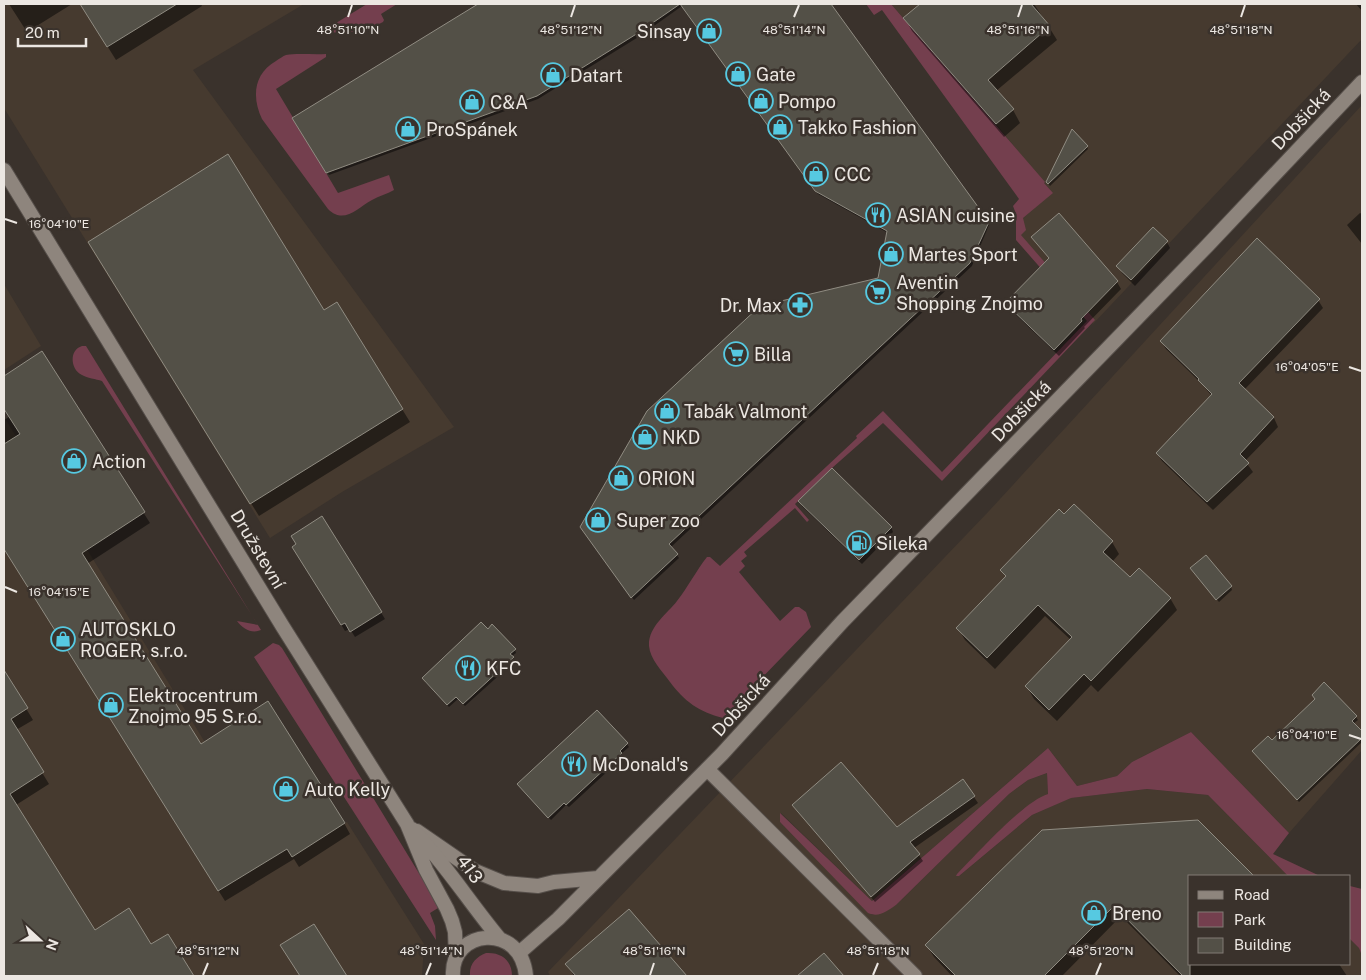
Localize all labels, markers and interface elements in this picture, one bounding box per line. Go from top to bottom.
scale bar [18,15,85,47]
shop icon: Sinsay [696,18,722,44]
place label: Sinsay [637,21,692,42]
text: 48°51'10"N [317,23,379,37]
text: 48°51'12"N [540,23,602,37]
text: 48°51'14"N [763,23,826,37]
text: 48°51'16"N [987,23,1049,37]
text: 48°51'18"N [1209,23,1273,37]
text: 20 m [25,24,60,41]
shop icon: Gate [725,61,751,87]
shop icon: Datart [540,62,566,88]
place label: Gate [756,64,796,85]
place label: Datart [570,65,623,86]
street label: Dobšická [1267,84,1335,154]
shop icon: Pompo [748,88,774,114]
shop icon: C&A [459,89,485,115]
place label: Pompo [778,91,836,112]
place label: C&A [490,92,528,113]
shop icon: Takko Fashion [767,114,793,140]
shop icon: ProSpánek [395,116,421,142]
place label: Takko Fashion [798,117,917,138]
place label: ProSpánek [426,119,518,140]
shop icon: CCC [803,161,829,187]
place label: CCC [834,164,871,185]
restaurant icon: ASIAN cuisine [865,202,891,228]
place label: ASIAN cuisine [896,205,1015,226]
text: 16°04'10"E [29,217,89,231]
shop icon: Martes Sport [878,241,904,267]
place label: Martes Sport [908,244,1018,265]
place label: Aventin Shopping Znojmo [896,272,1043,314]
supermarket icon: Aventin Shopping Znojmo [865,279,891,305]
pharmacy icon: Dr. Max [787,292,813,318]
place label: Dr. Max [720,295,782,316]
supermarket icon: Billa [723,341,749,367]
place label: Billa [754,344,791,365]
text: 16°04'05"E [1275,360,1339,374]
street label: Dobšická [987,376,1055,446]
shop icon: Tabák Valmont [654,398,680,424]
place label: Tabák Valmont [684,401,808,422]
shop icon: NKD [632,424,658,450]
place label: NKD [662,427,700,448]
shop icon: Action [61,448,87,474]
place label: Action [92,451,146,472]
shop icon: ORION [608,465,634,491]
place label: ORION [638,468,695,489]
street label: Družstevní [226,506,290,593]
shop icon: Super zoo [585,507,611,533]
place label: Super zoo [616,510,700,531]
fuel station icon: Sileka [846,530,872,556]
place label: Sileka [876,533,928,554]
text: 16°04'15"E [29,585,89,599]
place label: AUTOSKLO ROGER, s.r.o. [80,619,188,661]
shop icon: AUTOSKLO ROGER, s.r.o. [50,626,76,652]
restaurant icon: KFC [455,655,481,681]
place label: KFC [486,658,521,679]
street label: Dobšická [708,670,774,740]
place label: Elektrocentrum Znojmo 95 S.r.o. [128,685,262,727]
shop icon: Elektrocentrum Znojmo 95 S.r.o. [98,692,124,718]
text: 16°04'10"E [1277,728,1337,742]
restaurant icon: McDonald's [561,751,587,777]
place label: McDonald's [592,754,688,775]
shop icon: Auto Kelly [273,776,299,802]
place label: Auto Kelly [304,779,391,800]
street label: 413 [453,851,487,887]
legend [1188,875,1351,965]
text: Road [1234,886,1270,903]
shop icon: Breno [1081,900,1107,926]
place label: Breno [1112,903,1162,924]
text: Park [1234,911,1266,928]
north arrow [15,915,65,965]
text: Building [1234,936,1292,953]
text: N [43,937,62,953]
text: 48°51'12"N [177,944,239,958]
text: 48°51'14"N [400,944,463,958]
text: 48°51'16"N [623,944,685,958]
text: 48°51'18"N [846,944,910,958]
text: 48°51'20"N [1068,944,1134,958]

